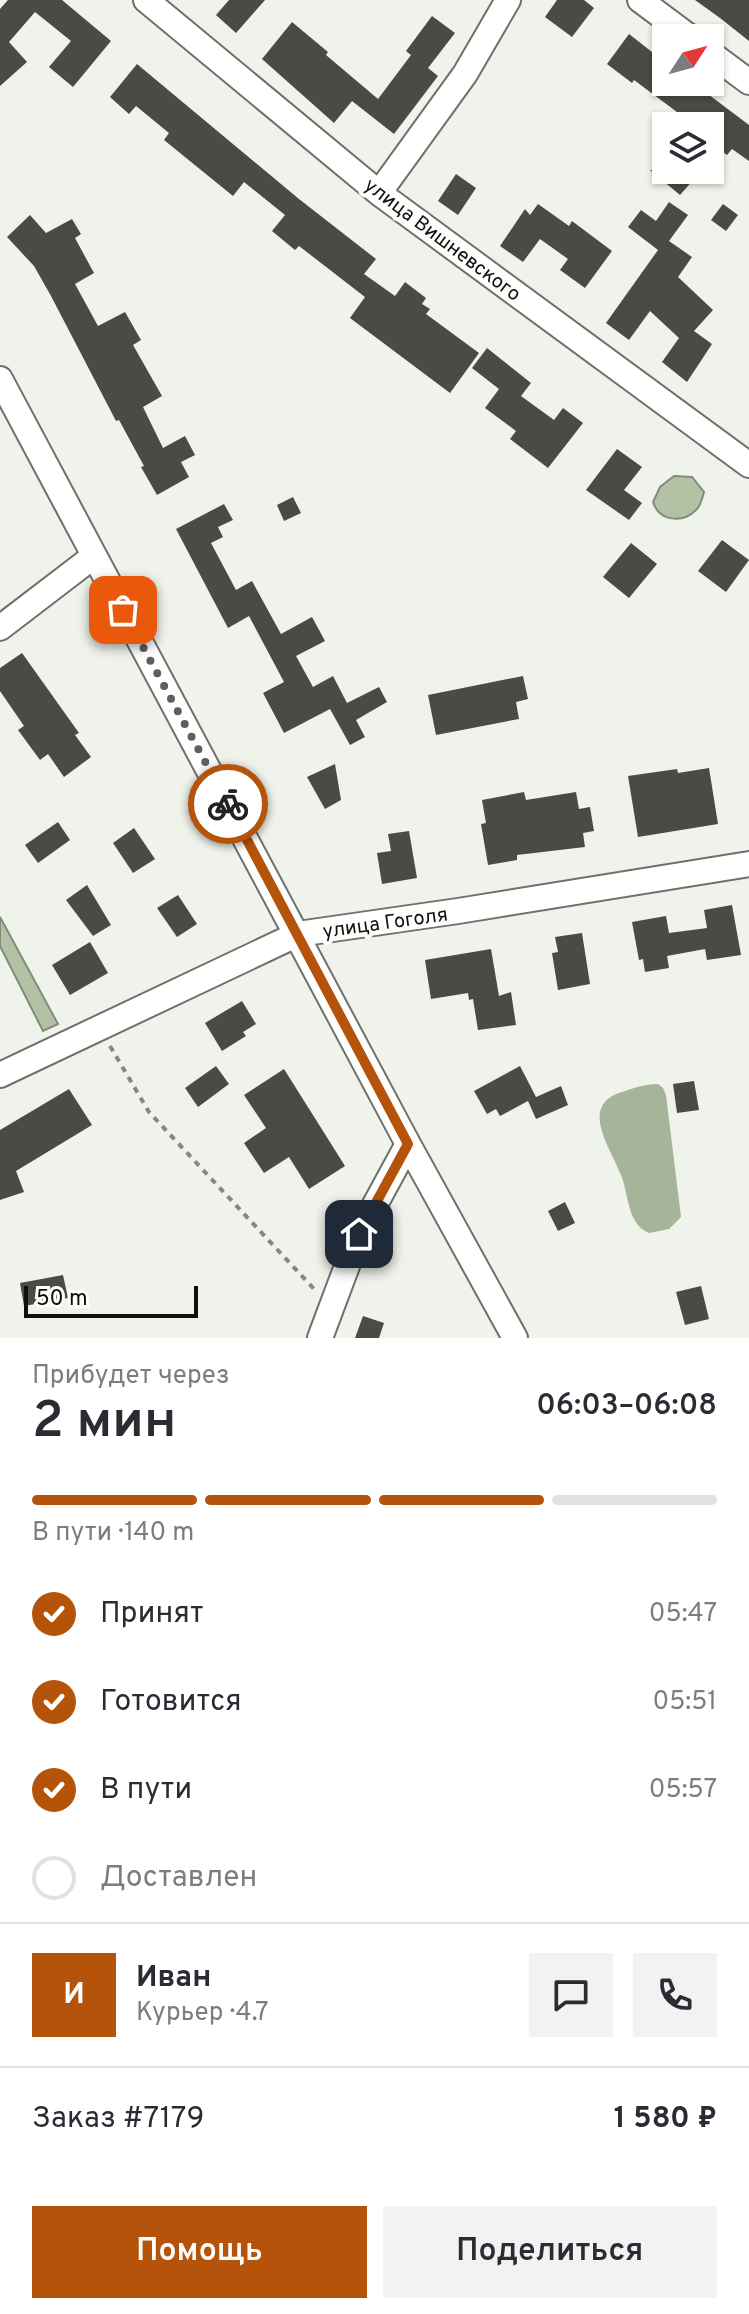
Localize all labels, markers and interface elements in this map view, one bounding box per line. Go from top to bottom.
north arrow [652,24,724,96]
map controls [652,24,724,184]
button: layers [652,112,724,184]
street label: улица Вишневского [358,173,525,308]
pin [89,576,157,644]
icon: bag [101,588,145,632]
courier [188,764,268,844]
icon: bike [206,782,250,826]
street label: улица Гоголя [321,902,450,946]
pin [325,1200,393,1268]
icon: home [337,1212,381,1256]
scale bar [24,1282,198,1318]
text: 50 m [36,1286,88,1313]
text: Прибудет через [32,1360,230,1393]
text: 06:03–06:08 [536,1388,717,1425]
text: 2 мин [32,1390,176,1456]
text: В пути · 140 m [32,1517,194,1550]
icon: check [32,1592,76,1636]
text: Принят [100,1596,204,1633]
text: 05:47 [649,1598,717,1631]
icon: check [32,1680,76,1724]
text: Готовится [100,1684,242,1721]
text: 05:51 [652,1686,717,1719]
icon: check [32,1768,76,1812]
text: В пути [100,1772,192,1809]
text: 05:57 [649,1774,717,1807]
text: Доставлен [100,1860,257,1897]
button: chat [529,1953,613,2037]
button: phone [633,1953,717,2037]
text: Иван [136,1960,211,1997]
text: И [63,1977,85,2014]
text: Курьер · 4.7 [136,1997,268,2030]
text: Заказ #7179 [32,2101,204,2138]
text: 1 580 ₽ [614,2101,717,2138]
button: Помощь [32,2206,367,2298]
button: Поделиться [383,2206,717,2298]

